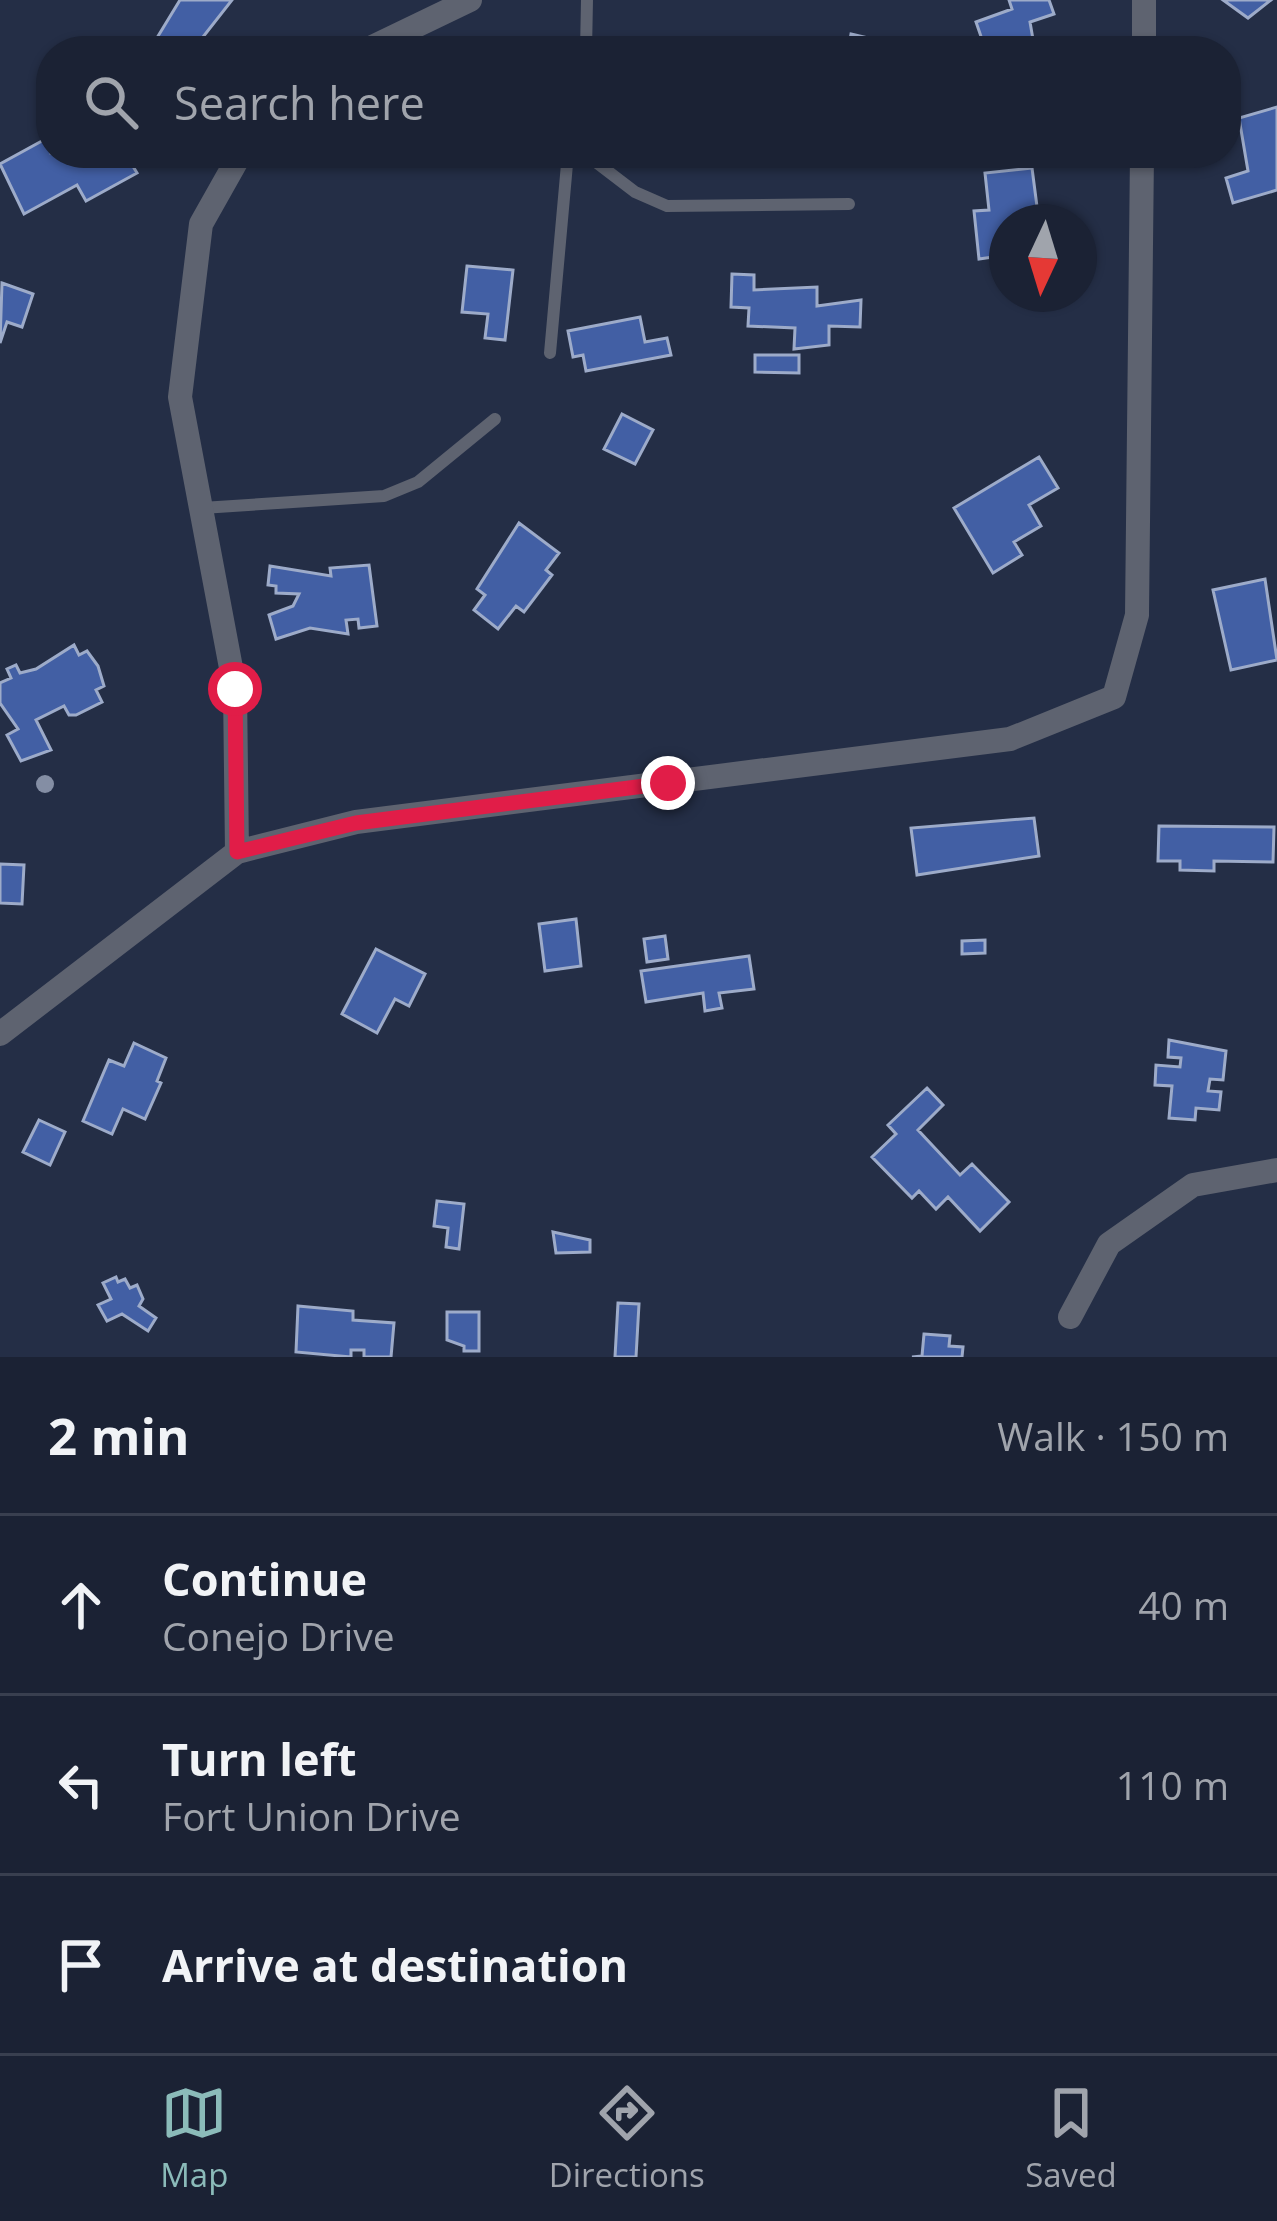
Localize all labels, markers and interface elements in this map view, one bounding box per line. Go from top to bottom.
search box [36,36,1241,168]
icon: search [78,69,144,135]
text: Search here [174,72,425,133]
north arrow [989,204,1097,312]
route start [208,662,262,716]
route end [641,756,695,810]
text: 2 min [48,1400,190,1470]
text: Walk · 150 m [997,1409,1229,1462]
text: Continue [162,1548,367,1609]
icon: ahead [48,1572,114,1638]
text: 40 m [1138,1578,1229,1631]
text: Conejo Drive [162,1609,395,1662]
text: Turn left [162,1728,357,1789]
icon: left [48,1752,114,1818]
text: 110 m [1116,1758,1229,1811]
text: Fort Union Drive [162,1789,461,1842]
icon: arrive [48,1932,114,1998]
text: Arrive at destination [162,1934,628,1995]
tab: Map [160,2080,228,2197]
tab: Directions [549,2080,705,2197]
tab: Saved [1025,2080,1117,2197]

